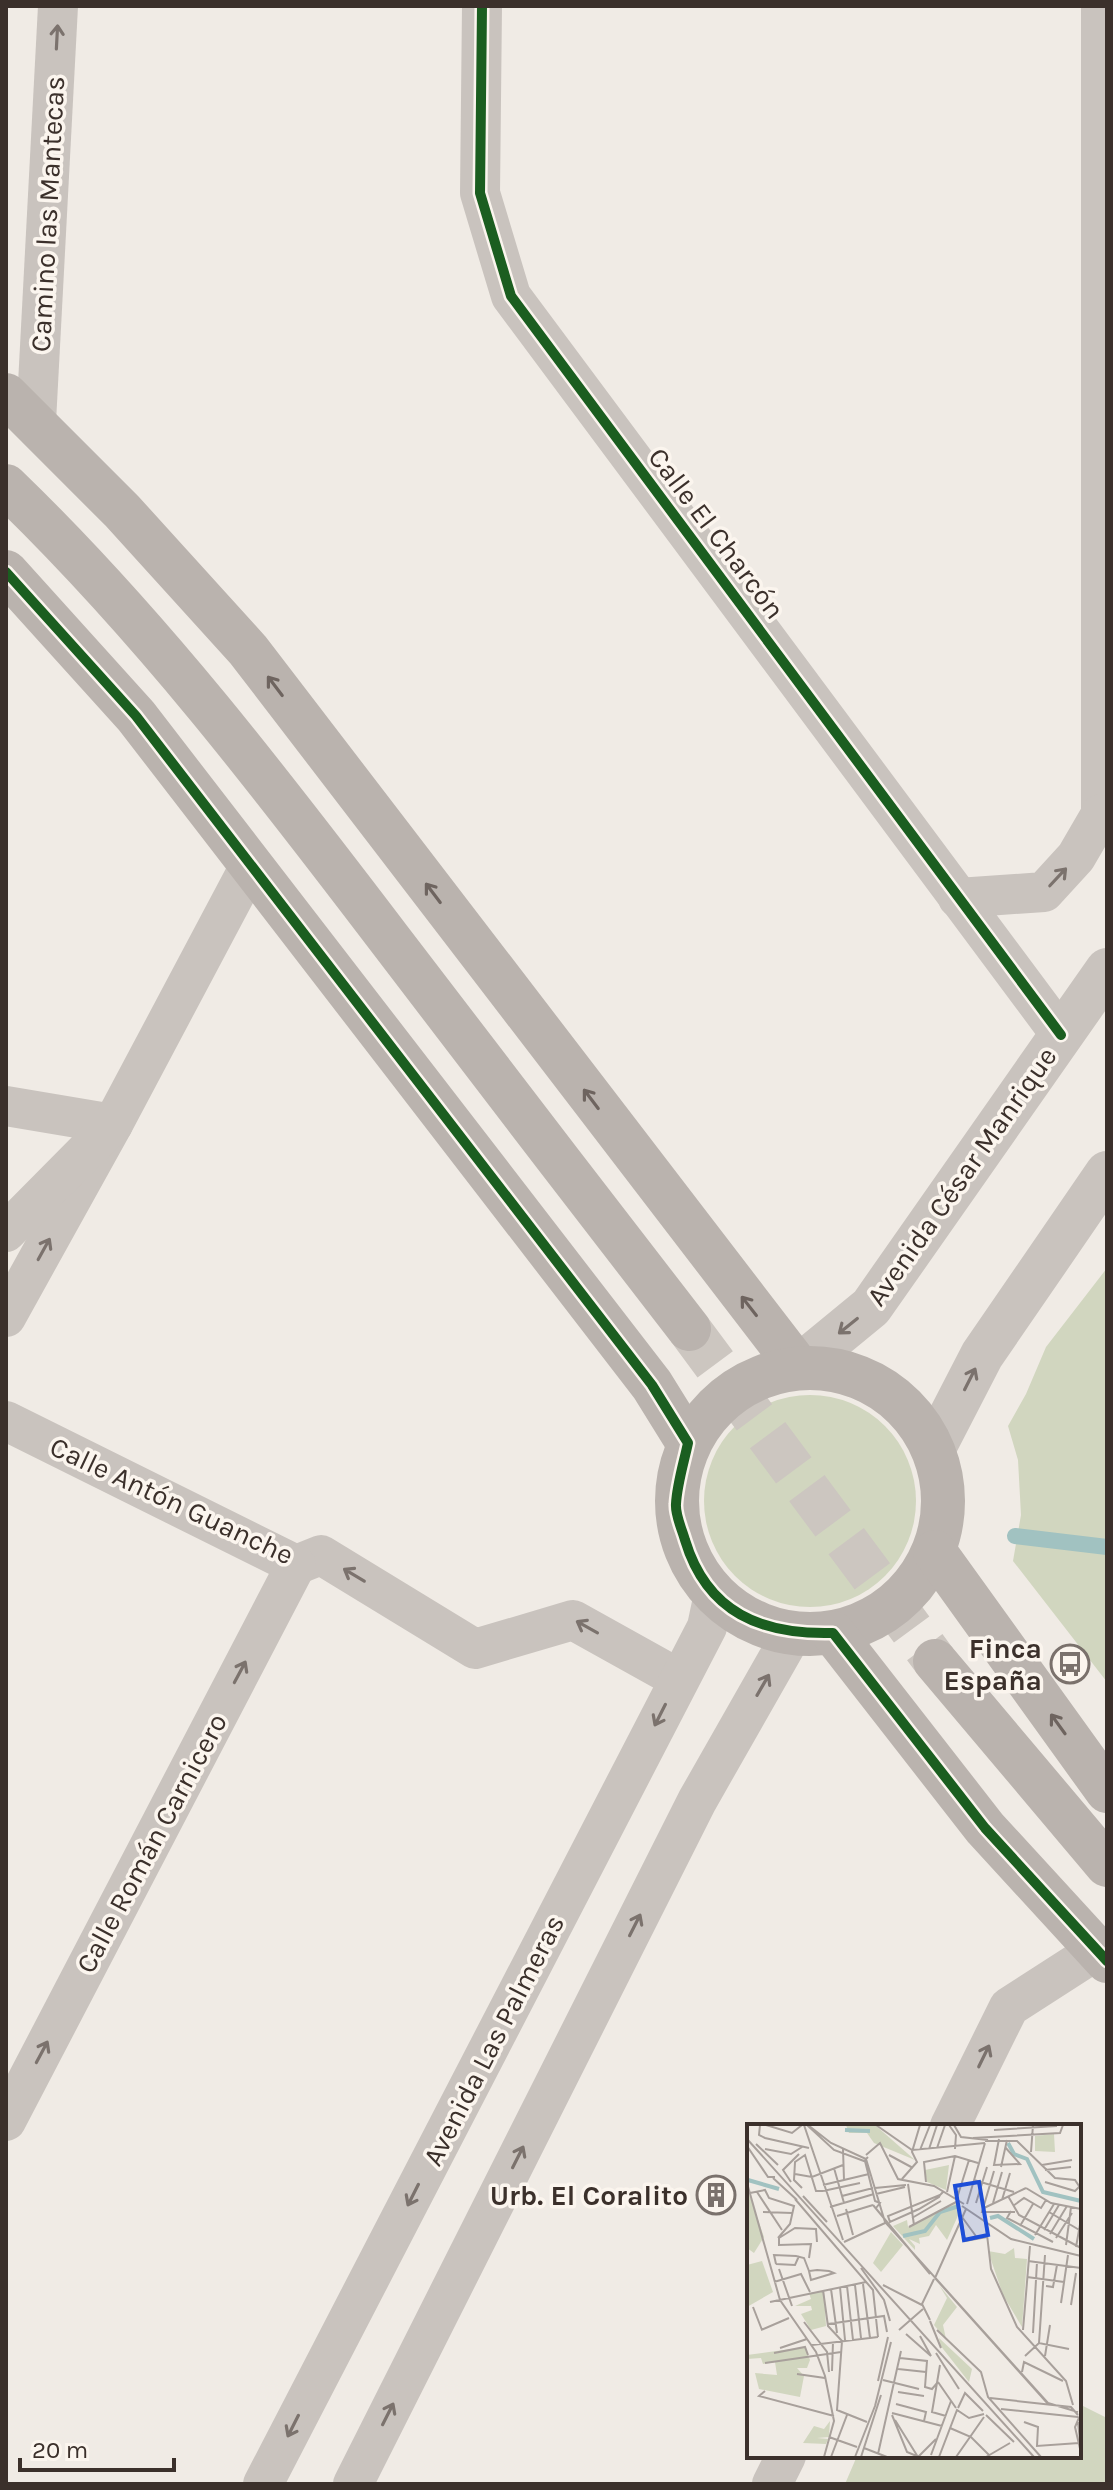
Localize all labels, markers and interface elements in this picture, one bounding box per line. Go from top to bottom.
one-way arrow [49,24,64,51]
street label: Camino las Mantecas [24,75,71,353]
street label: Calle El Charcón [642,441,792,625]
one-way arrow [267,676,284,697]
one-way arrow [1048,868,1066,888]
one-way arrow [425,883,442,904]
street label: Avenida César Manrique [859,1040,1063,1312]
one-way arrow [583,1089,600,1110]
one-way arrow [36,1237,52,1261]
one-way arrow [741,1296,758,1317]
one-way arrow [838,1317,859,1335]
one-way arrow [963,1367,978,1391]
street label: Calle Antón Guanche [45,1430,299,1571]
one-way arrow [343,1567,366,1583]
one-way arrow [575,1619,599,1635]
place label: Finca España [944,1632,1042,1697]
bus stop icon: Finca España [1049,1643,1091,1685]
one-way arrow [232,1661,248,1685]
one-way arrow [755,1674,771,1697]
one-way arrow [652,1703,668,1727]
street label: Calle Román Carnicero [69,1708,234,1979]
one-way arrow [1050,1714,1066,1736]
street label: Avenida Las Palmeras [416,1909,571,2171]
one-way arrow [628,1914,643,1938]
one-way arrow [35,2041,51,2064]
one-way arrow [977,2045,992,2069]
inset map [747,2124,1081,2458]
one-way arrow [510,2146,526,2170]
building icon: Urb. El Coralito [695,2174,737,2216]
place label: Urb. El Coralito [490,2179,688,2212]
one-way arrow [404,2183,420,2207]
one-way arrow [381,2403,396,2427]
one-way arrow [285,2414,301,2438]
scale bar [20,2422,174,2472]
text: 20 m [32,2436,88,2464]

